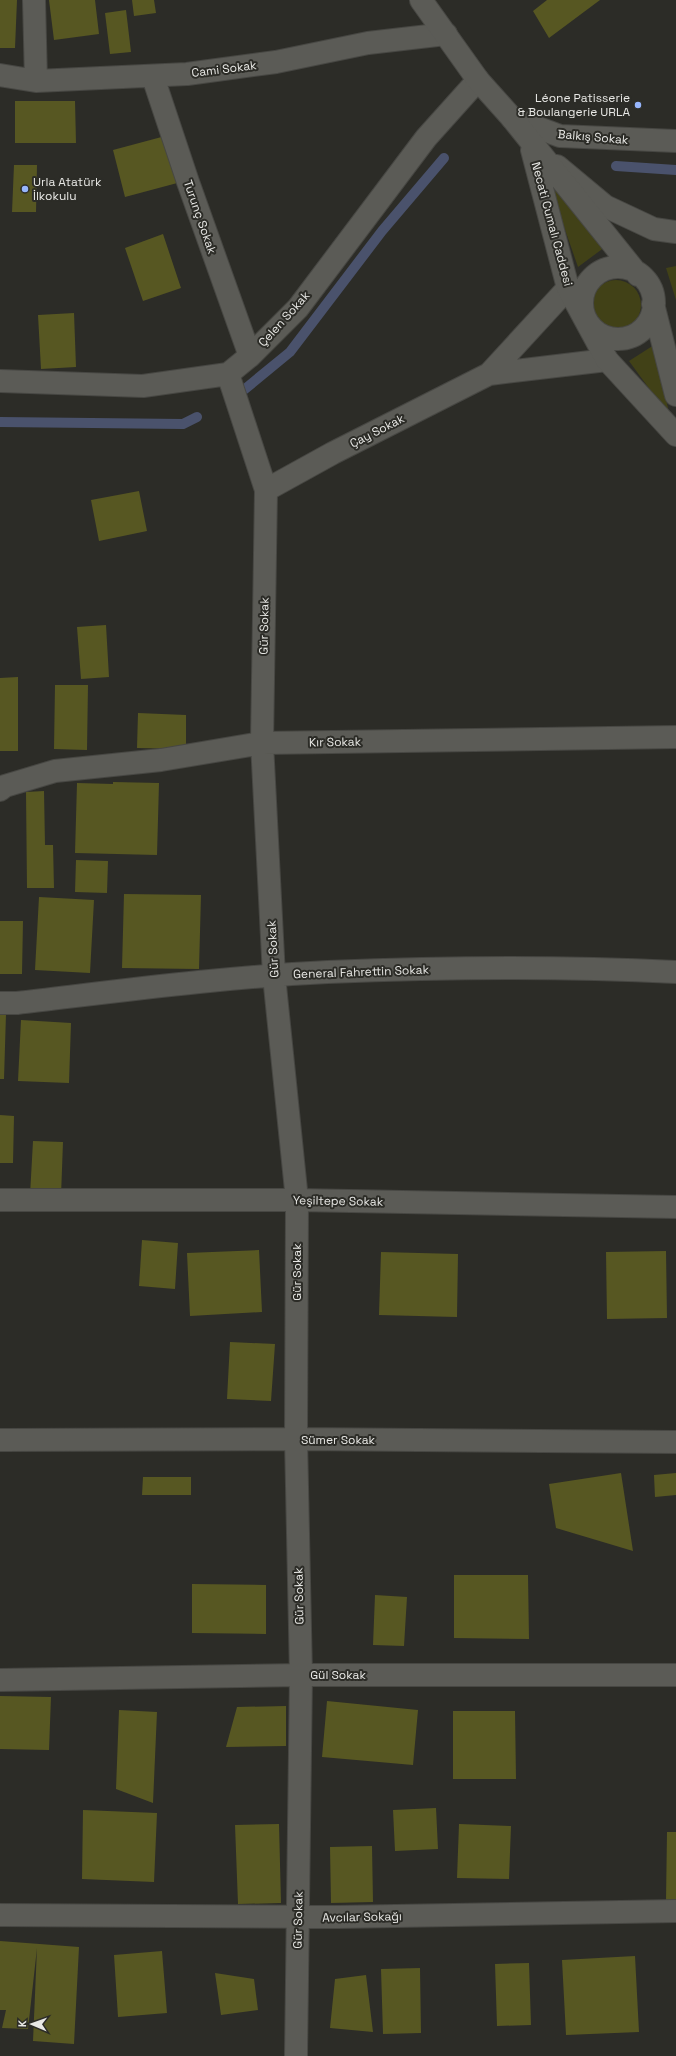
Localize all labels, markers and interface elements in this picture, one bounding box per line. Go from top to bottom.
street label: Cami Sokak [191,57,258,81]
place label: Léone Patisserie & Boulangerie URLA [518,90,630,120]
marker: Léone Patisserie & Boulangerie URLA [633,100,643,110]
street label: Balkış Sokak [557,126,630,148]
street label: Necati Cumalı Caddesi [528,160,576,288]
place label: Urla Atatürk İlkokulu [33,174,102,204]
street label: Turunç Sokak [180,178,220,257]
marker: Urla Atatürk İlkokulu [20,184,30,194]
street label: Çelen Sokak [255,287,314,350]
street label: Çay Sokak [347,410,408,452]
street label: Gür Sokak [256,597,273,655]
street label: Kır Sokak [309,734,362,750]
street label: Gür Sokak [263,919,282,978]
street label: General Fahrettin Sokak [293,962,430,982]
street label: Yeşiltepe Sokak [293,1192,384,1210]
street label: Gür Sokak [289,1243,305,1301]
street label: Sümer Sokak [301,1432,376,1448]
street label: Gür Sokak [290,1567,307,1625]
street label: Gül Sokak [310,1667,366,1683]
street label: Gür Sokak [290,1891,307,1949]
street label: Avcılar Sokağı [322,1908,402,1926]
north arrow [12,2004,52,2044]
text: K [15,2020,29,2027]

